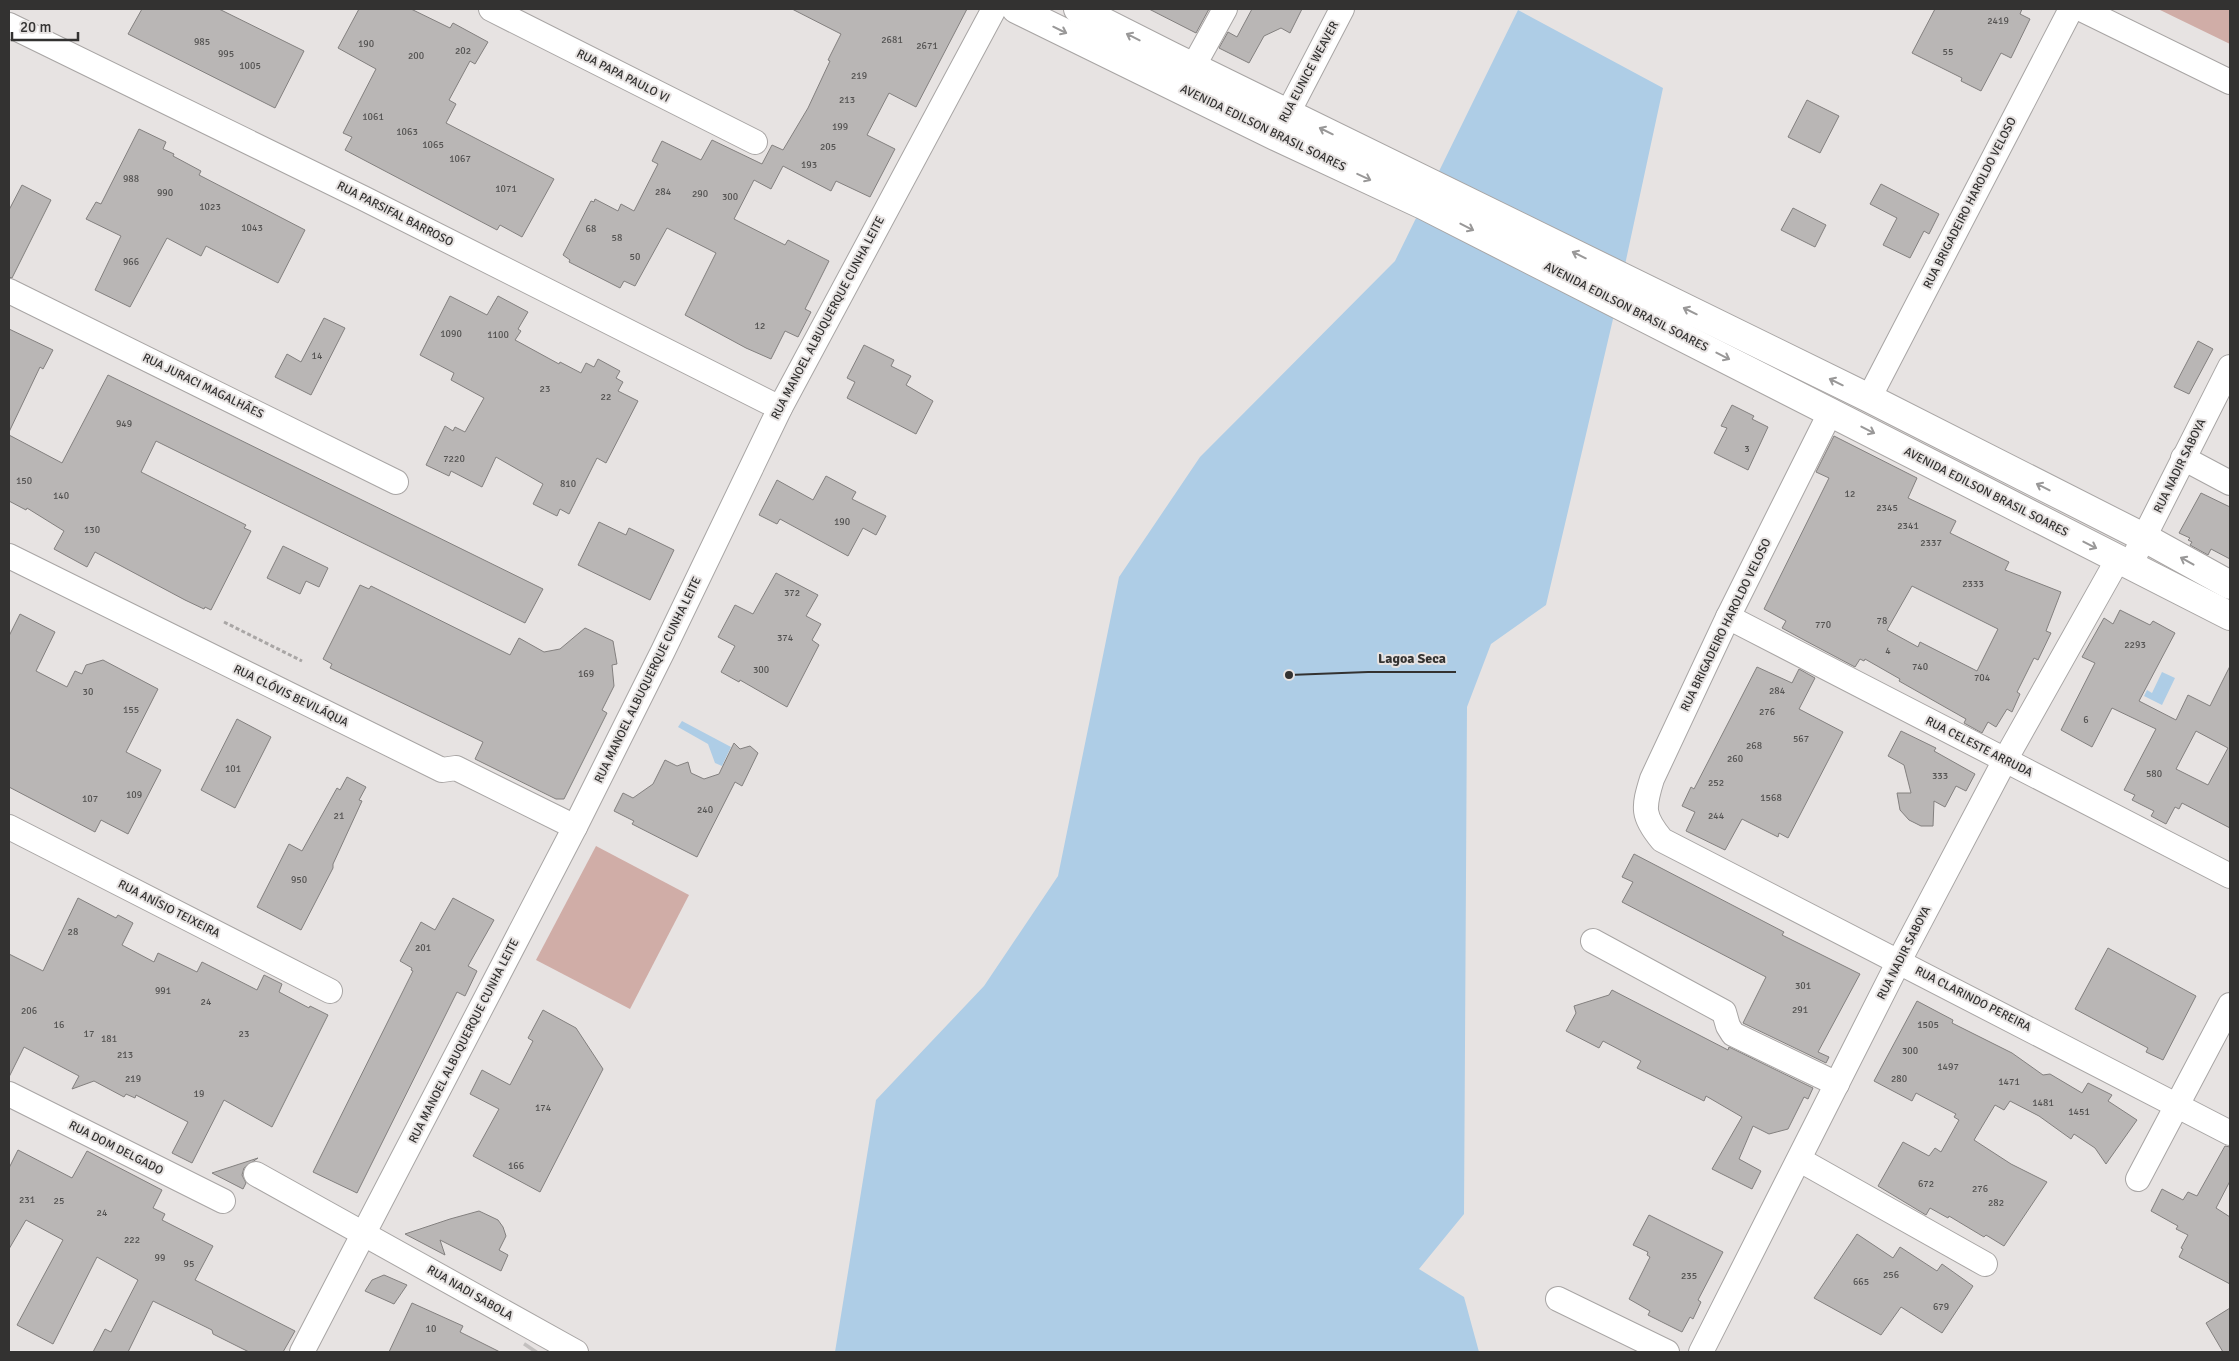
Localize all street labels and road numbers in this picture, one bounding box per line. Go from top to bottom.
street label: RUA EUNICE WEAVER [1276,19,1342,125]
street label: RUA PAPA PAULO VI [574,46,672,106]
street label: AVENIDA EDILSON BRASIL SOARES [1178,81,1349,175]
street label: RUA BRIGADEIRO HAROLDO VELOSO [1920,115,2020,291]
street label: RUA PARSIFAL BARROSO [334,178,456,250]
street label: RUA MANOEL ALBUQUERQUE CUNHA LEITE [768,214,888,422]
street label: AVENIDA EDILSON BRASIL SOARES [1541,259,1711,355]
street label: RUA JURACI MAGALHÃES [140,350,266,422]
street label: RUA NADIR SABOYA [2151,416,2210,516]
street label: AVENIDA EDILSON BRASIL SOARES [1901,444,2071,540]
street label: RUA BRIGADEIRO HAROLDO VELOSO [1678,536,1775,714]
street label: RUA MANOEL ALBUQUERQUE CUNHA LEITE [591,574,705,786]
street label: RUA CLÓVIS BEVILÁQUA [231,662,352,731]
street label: RUA CELESTE ARRUDA [1923,714,2036,781]
street label: RUA ANÍSIO TEIXEIRA [115,877,223,942]
street label: RUA NADIR SABOYA [1874,903,1934,1002]
street label: RUA MANOEL ALBUQUERQUE CUNHA LEITE [406,936,522,1146]
street label: RUA CLARINDO PEREIRA [1912,963,2034,1035]
street label: RUA DOM DELGADO [66,1118,166,1178]
street label: RUA NADI SABOLA [424,1262,516,1324]

